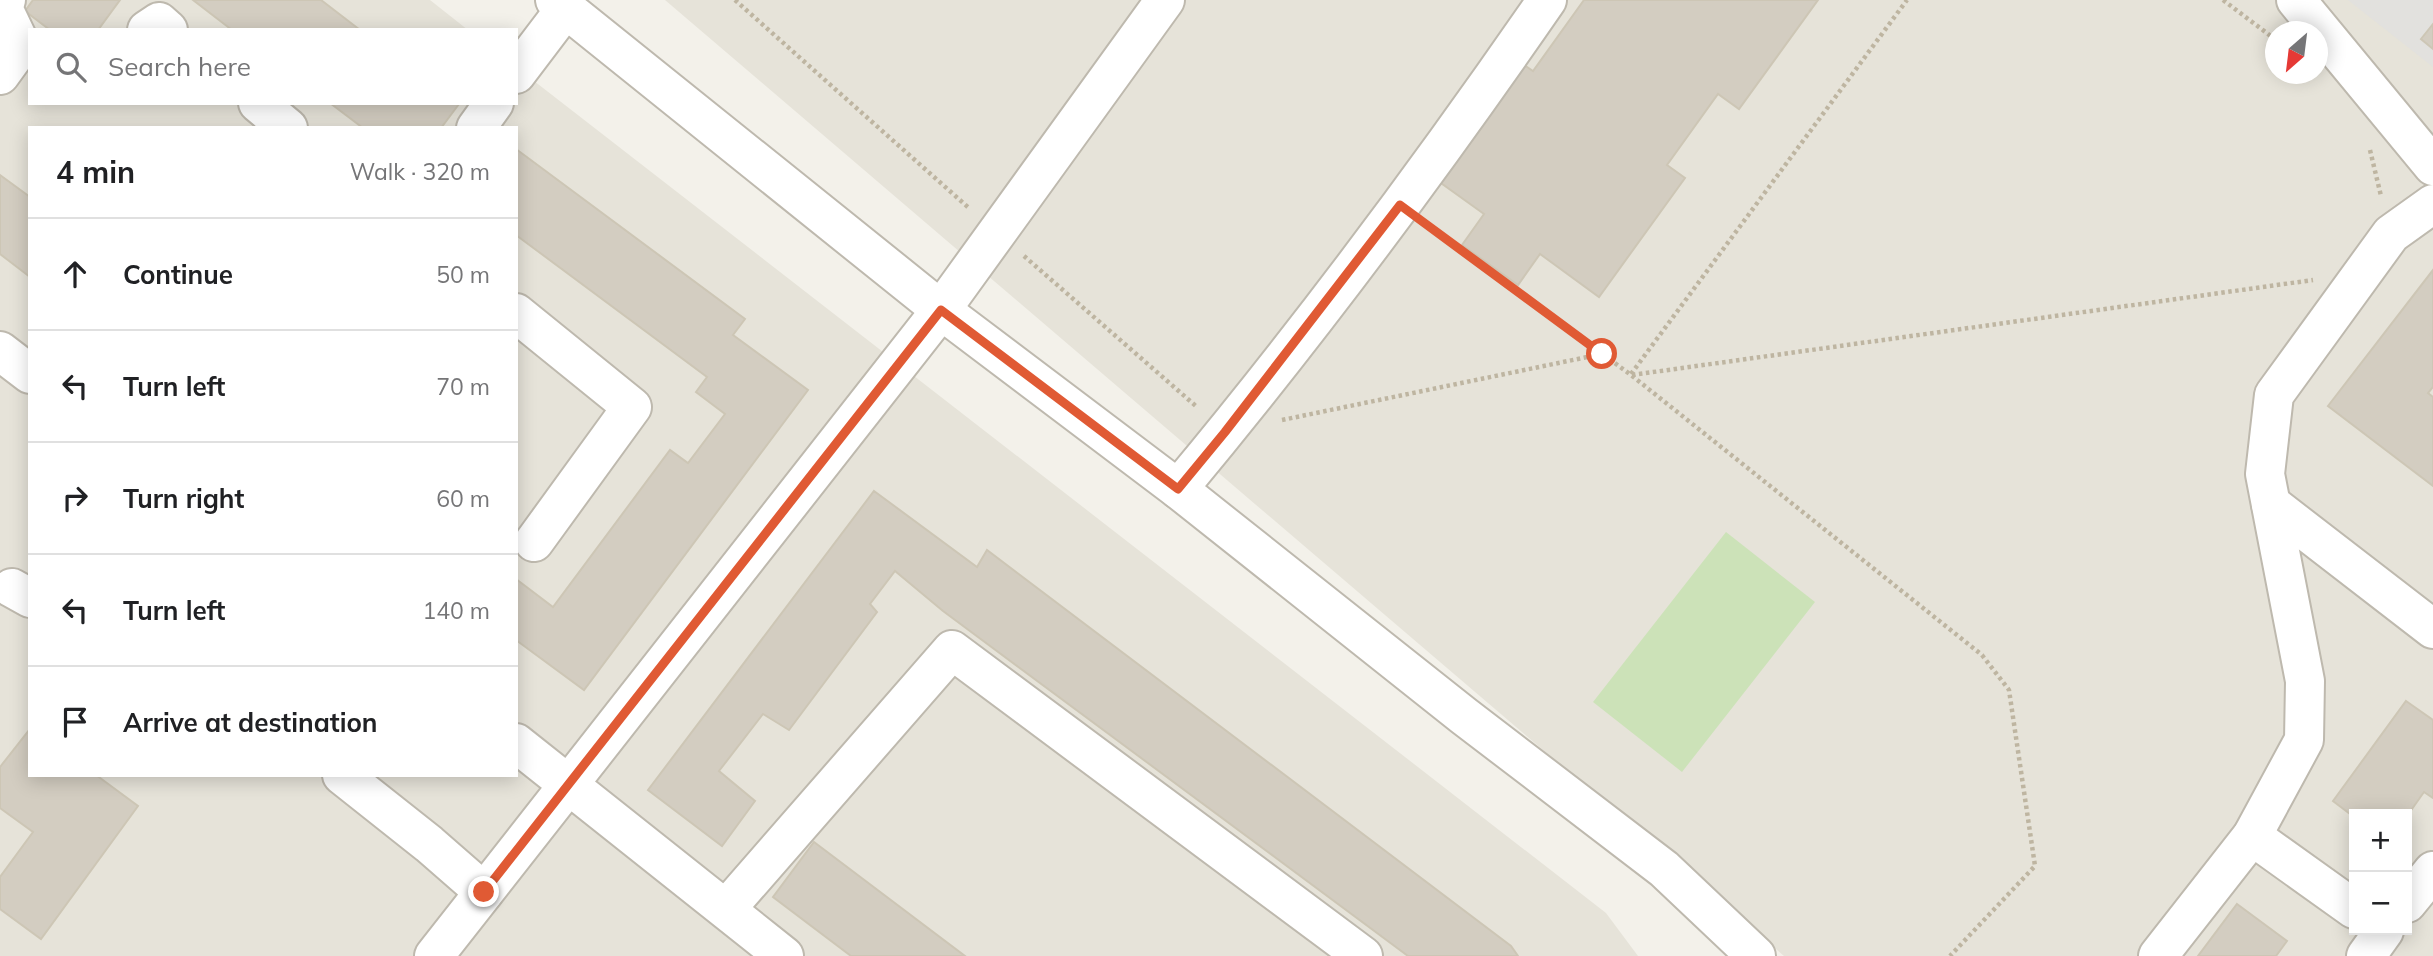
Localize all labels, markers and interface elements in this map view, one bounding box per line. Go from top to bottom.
north arrow [2265,21,2328,84]
search box [28,28,518,105]
icon: search [52,48,90,86]
text: Search here [108,50,251,83]
text: 4 min [56,153,135,191]
text: Walk · 320 m [350,157,490,186]
icon: ahead [56,255,94,293]
text: Continue [123,258,233,291]
text: 50 m [436,260,490,289]
route start [1586,338,1617,369]
icon: left [56,367,94,405]
text: Turn left [123,370,225,403]
text: 70 m [436,372,490,401]
icon: right [56,479,94,517]
text: Turn right [123,482,244,515]
text: 60 m [436,484,490,513]
icon: left [56,591,94,629]
text: Turn left [123,594,225,627]
text: 140 m [422,596,490,625]
icon: arrive [56,703,94,741]
text: Arrive at destination [123,706,378,739]
map controls [2349,809,2412,935]
button: + [2349,809,2412,872]
button: − [2349,872,2412,935]
route end [468,876,499,907]

